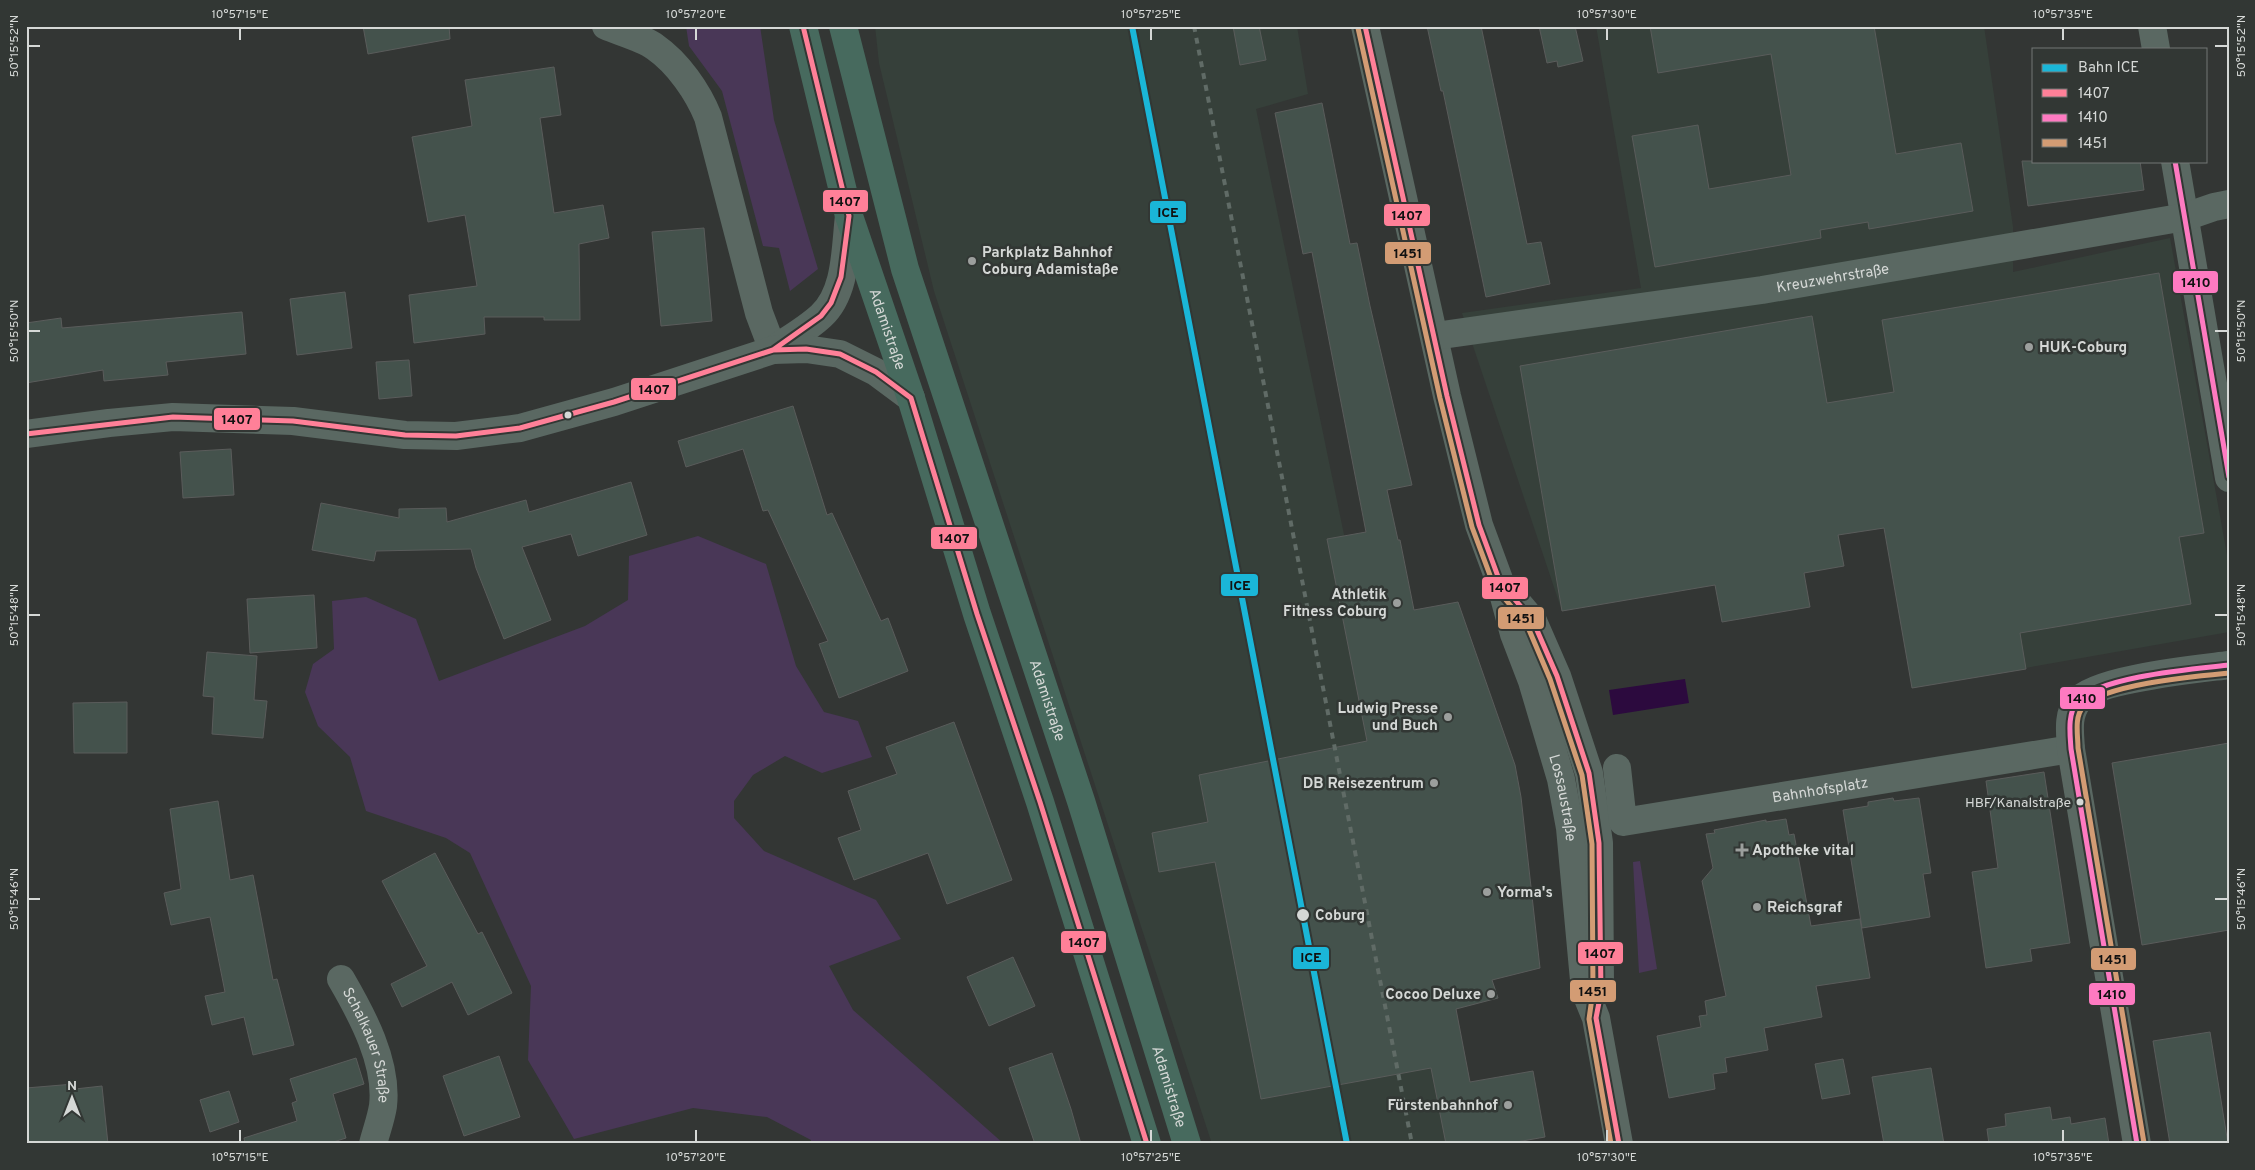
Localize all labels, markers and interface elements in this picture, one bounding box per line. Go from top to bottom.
text: 10°57'15"E [211,7,269,23]
text: 10°57'20"E [666,7,726,23]
text: 10°57'25"E [1121,7,1181,23]
text: 10°57'30"E [1577,7,1637,23]
text: 10°57'35"E [2033,7,2093,23]
text: 50°15'52"N [7,15,23,77]
text: 50°15'52"N [2234,15,2250,77]
legend [2032,48,2208,162]
text: Bahn ICE [2078,59,2139,78]
text: 1407 [2078,85,2110,104]
text: 1410 [2078,109,2108,128]
text: 1451 [2078,135,2108,154]
line badge: 1407 [822,189,869,213]
text: 1407 [829,194,861,211]
line badge: ICE [1149,200,1187,224]
line badge: 1407 [1383,203,1431,227]
text: ICE [1157,205,1179,222]
text: 1407 [1391,208,1423,225]
line badge: 1451 [1384,241,1432,265]
place label: Parkplatz Bahnhof Coburg Adamistaße [982,244,1119,280]
text: 1451 [1394,246,1422,263]
marker: Parkplatz Bahnhof Coburg Adamistaße [966,255,978,267]
street label: Kreuzwehrstraße [1775,260,1891,298]
line badge: 1410 [2172,270,2219,294]
text: 1410 [2181,275,2211,292]
street label: Adamistraße [863,286,909,373]
text: 50°15'50"N [7,299,23,363]
text: 50°15'50"N [2234,299,2250,363]
place label: HUK-Coburg [2039,339,2127,358]
marker: HUK-Coburg [2023,341,2035,353]
line badge: 1407 [630,377,677,401]
text: 1407 [638,382,670,399]
line badge: 1407 [213,407,261,431]
unlabelled marker [563,410,573,420]
text: 1407 [221,412,253,429]
line badge: 1407 [930,526,978,550]
text: 1407 [938,531,970,548]
line badge: ICE [1220,573,1259,597]
line badge: 1407 [1481,576,1529,600]
text: ICE [1229,578,1251,595]
text: 1407 [1489,580,1521,597]
text: 50°15'48"N [7,584,23,646]
text: 50°15'48"N [2234,584,2250,646]
place label: Athletik Fitness Coburg [1283,586,1387,622]
marker: Athletik Fitness Coburg [1391,597,1403,609]
line badge: 1451 [1497,606,1545,630]
text: 1451 [1507,611,1535,628]
street label: Adamistraße [1024,657,1069,744]
line badge: 1410 [2059,686,2106,710]
text: 1410 [2067,691,2097,708]
place label: Ludwig Presse und Buch [1338,700,1438,736]
marker: Ludwig Presse und Buch [1442,711,1454,723]
street label: Lossaustraße [1543,752,1579,842]
street label: Bahnhofsplatz [1771,774,1870,809]
place label: DB Reisezentrum [1303,775,1424,794]
marker: DB Reisezentrum [1428,777,1440,789]
place label: HBF/Kanalstraße [1965,795,2071,812]
marker: HBF/Kanalstraße [2075,797,2085,807]
place label: Apotheke vital [1752,842,1854,861]
marker: Apotheke vital [1736,844,1748,856]
text: 50°15'46"N [7,868,23,930]
text: 50°15'46"N [2234,868,2250,930]
place label: Yorma's [1497,884,1553,903]
marker: Yorma's [1481,886,1493,898]
place label: Reichsgraf [1767,899,1843,918]
marker: Reichsgraf [1751,901,1763,913]
marker: Coburg [1295,907,1311,923]
place label: Coburg [1315,907,1365,926]
line badge: 1407 [1060,930,1107,954]
text: 1407 [1068,935,1100,952]
line badge: 1407 [1577,941,1624,965]
line badge: ICE [1292,946,1330,970]
text: 1407 [1584,946,1616,963]
line badge: 1451 [2090,947,2137,971]
text: ICE [1300,950,1322,967]
text: 1451 [2099,952,2127,969]
line badge: 1451 [1569,979,1617,1003]
line badge: 1410 [2088,982,2136,1006]
text: 1451 [1579,984,1607,1001]
street label: Schalkauer Straße [337,985,392,1103]
place label: Cocoo Deluxe [1385,986,1481,1005]
text: 1410 [2097,987,2127,1004]
marker: Cocoo Deluxe [1485,988,1497,1000]
street label: Adamistraße [1146,1044,1189,1130]
north arrow [48,1072,98,1122]
text: N [67,1078,77,1095]
place label: Fürstenbahnhof [1387,1097,1499,1116]
marker: Fürstenbahnhof [1502,1099,1514,1111]
text: 10°57'15"E [211,1150,269,1166]
text: 10°57'20"E [666,1150,726,1166]
text: 10°57'25"E [1121,1150,1181,1166]
text: 10°57'30"E [1577,1150,1637,1166]
text: 10°57'35"E [2033,1150,2093,1166]

